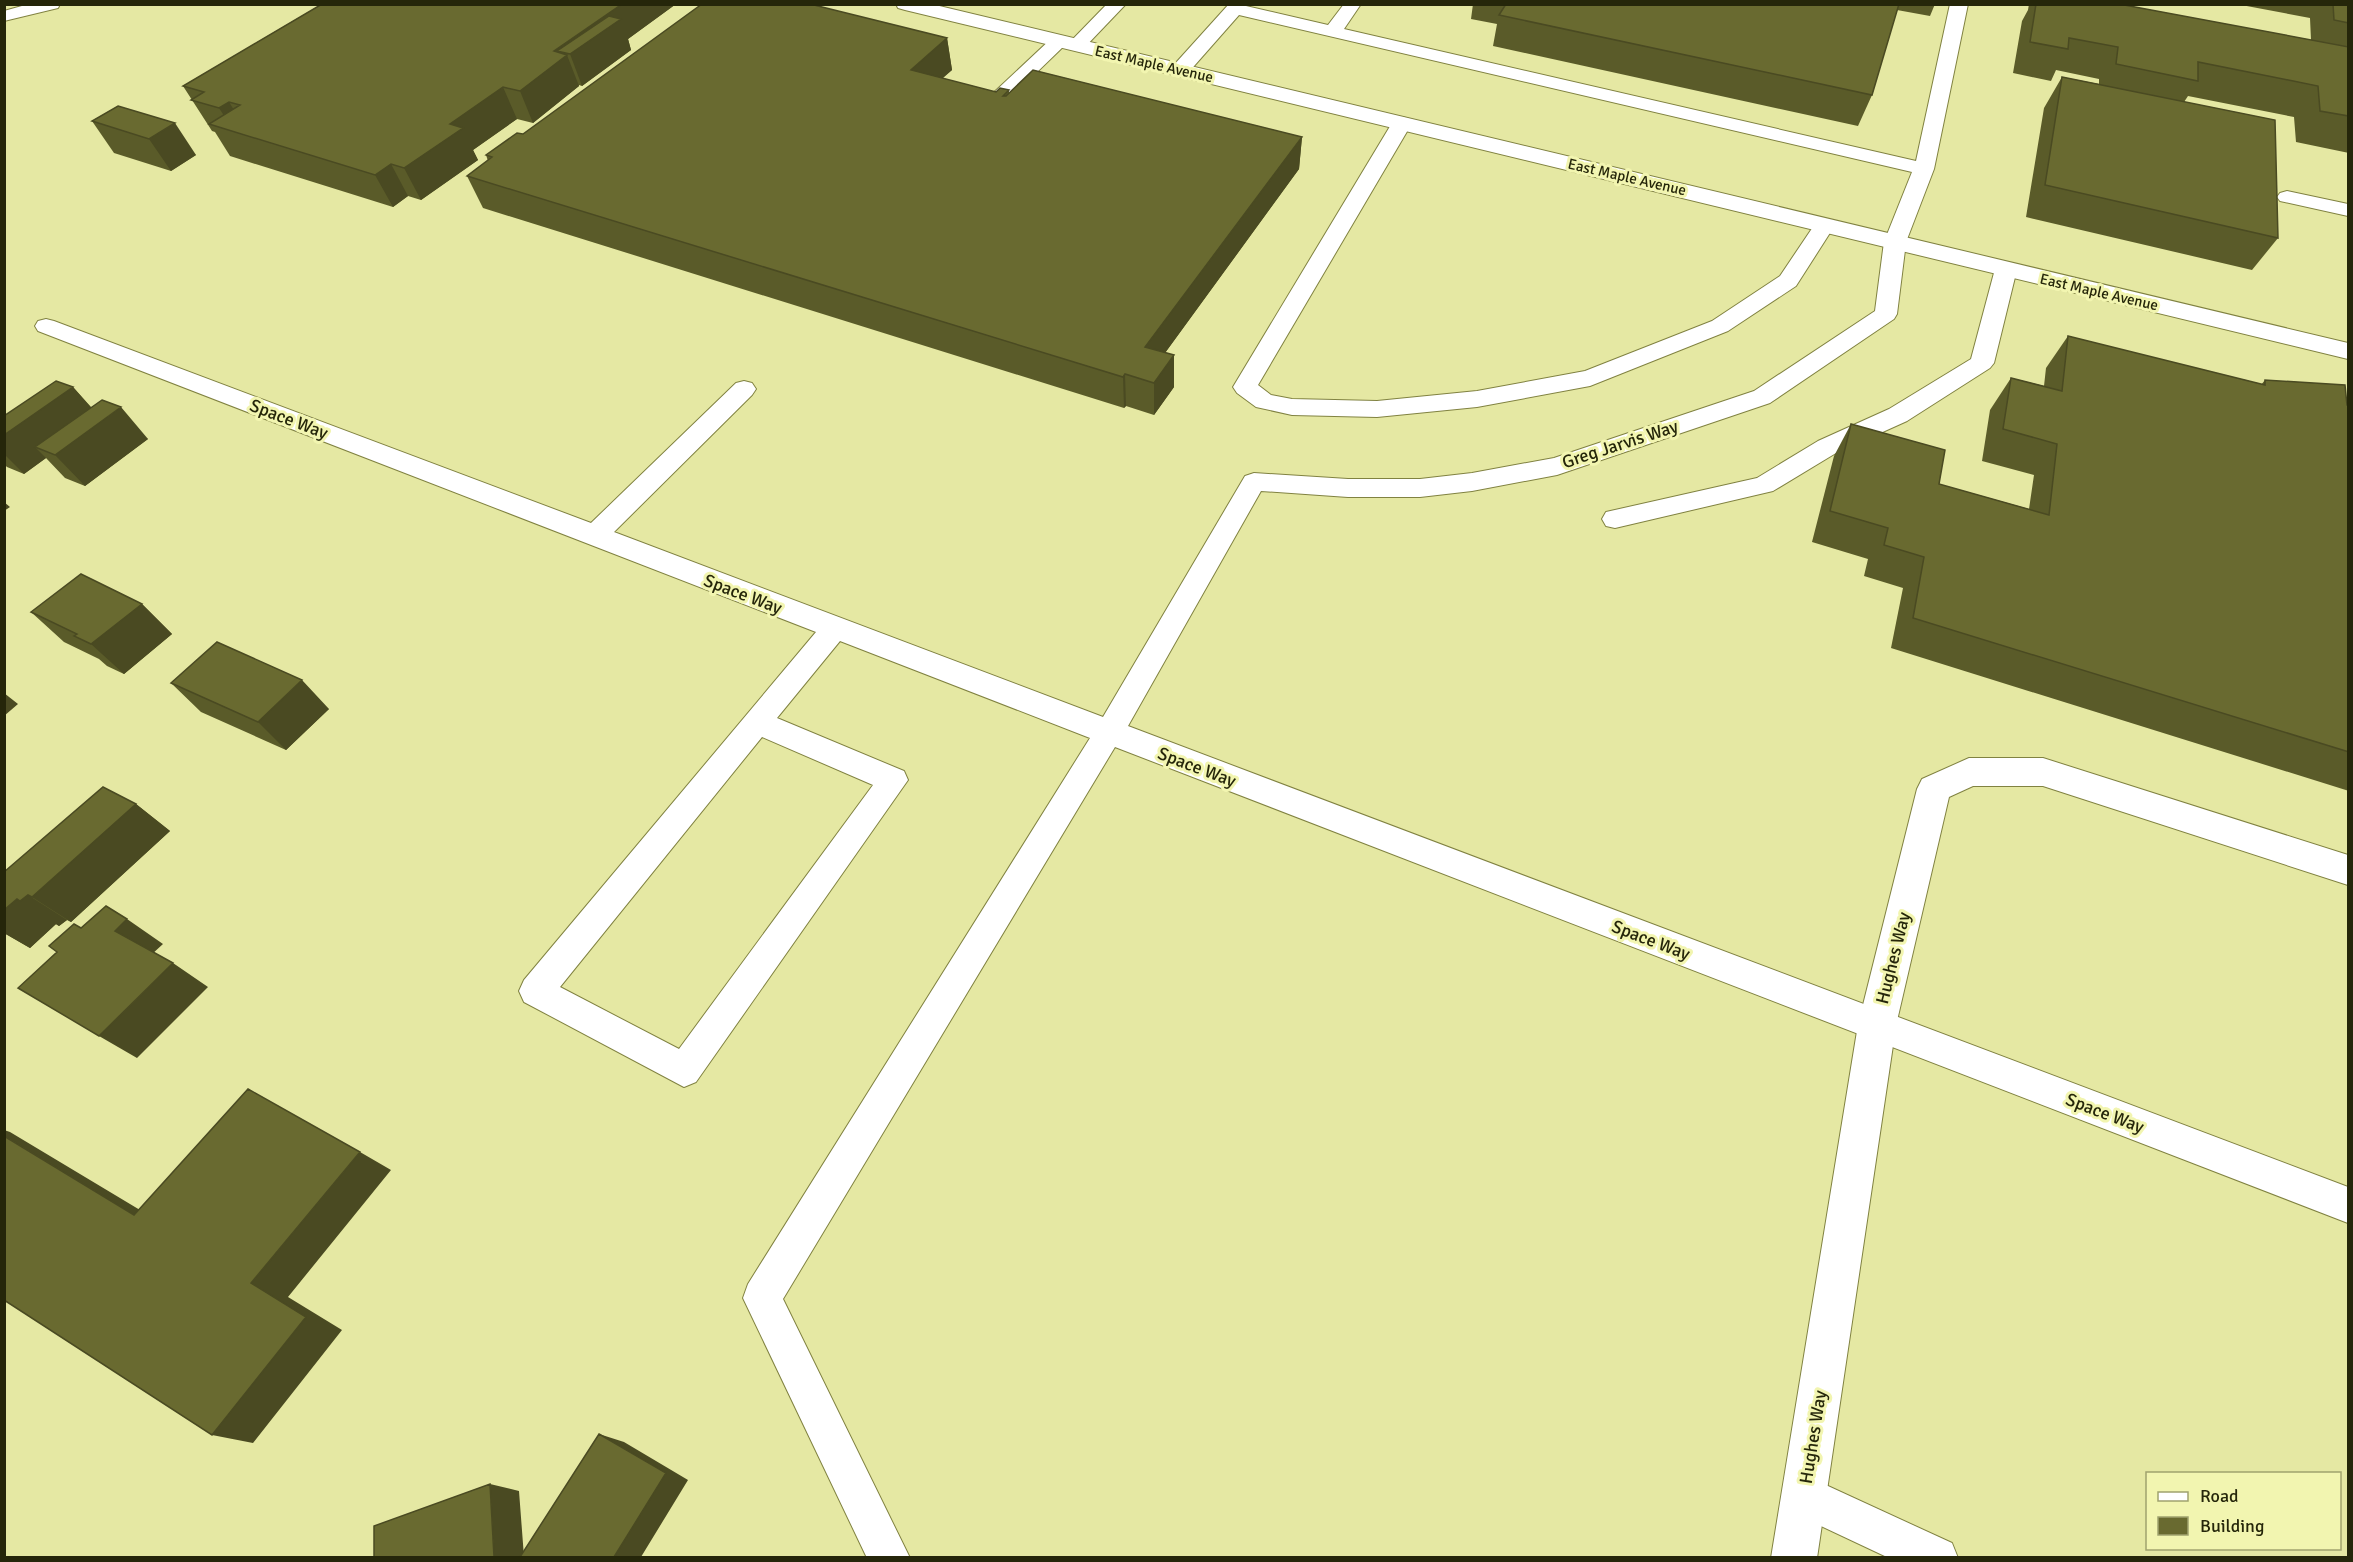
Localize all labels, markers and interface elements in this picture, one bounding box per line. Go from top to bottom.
street label: East Maple Avenue [1093,42,1215,86]
street label: East Maple Avenue [1566,155,1688,199]
street label: East Maple Avenue [2038,270,2160,314]
street label: Space Way [247,394,332,444]
street label: Greg Jarvis Way [1559,415,1681,473]
street label: Space Way [701,569,786,619]
street label: Space Way [1155,742,1240,792]
street label: Hughes Way [1871,909,1915,1006]
street label: Space Way [1609,915,1694,965]
street label: Space Way [2063,1088,2148,1138]
street label: Hughes Way [1795,1388,1831,1485]
legend [2146,1472,2341,1550]
text: Road [2200,1485,2239,1507]
text: Building [2200,1515,2264,1537]

